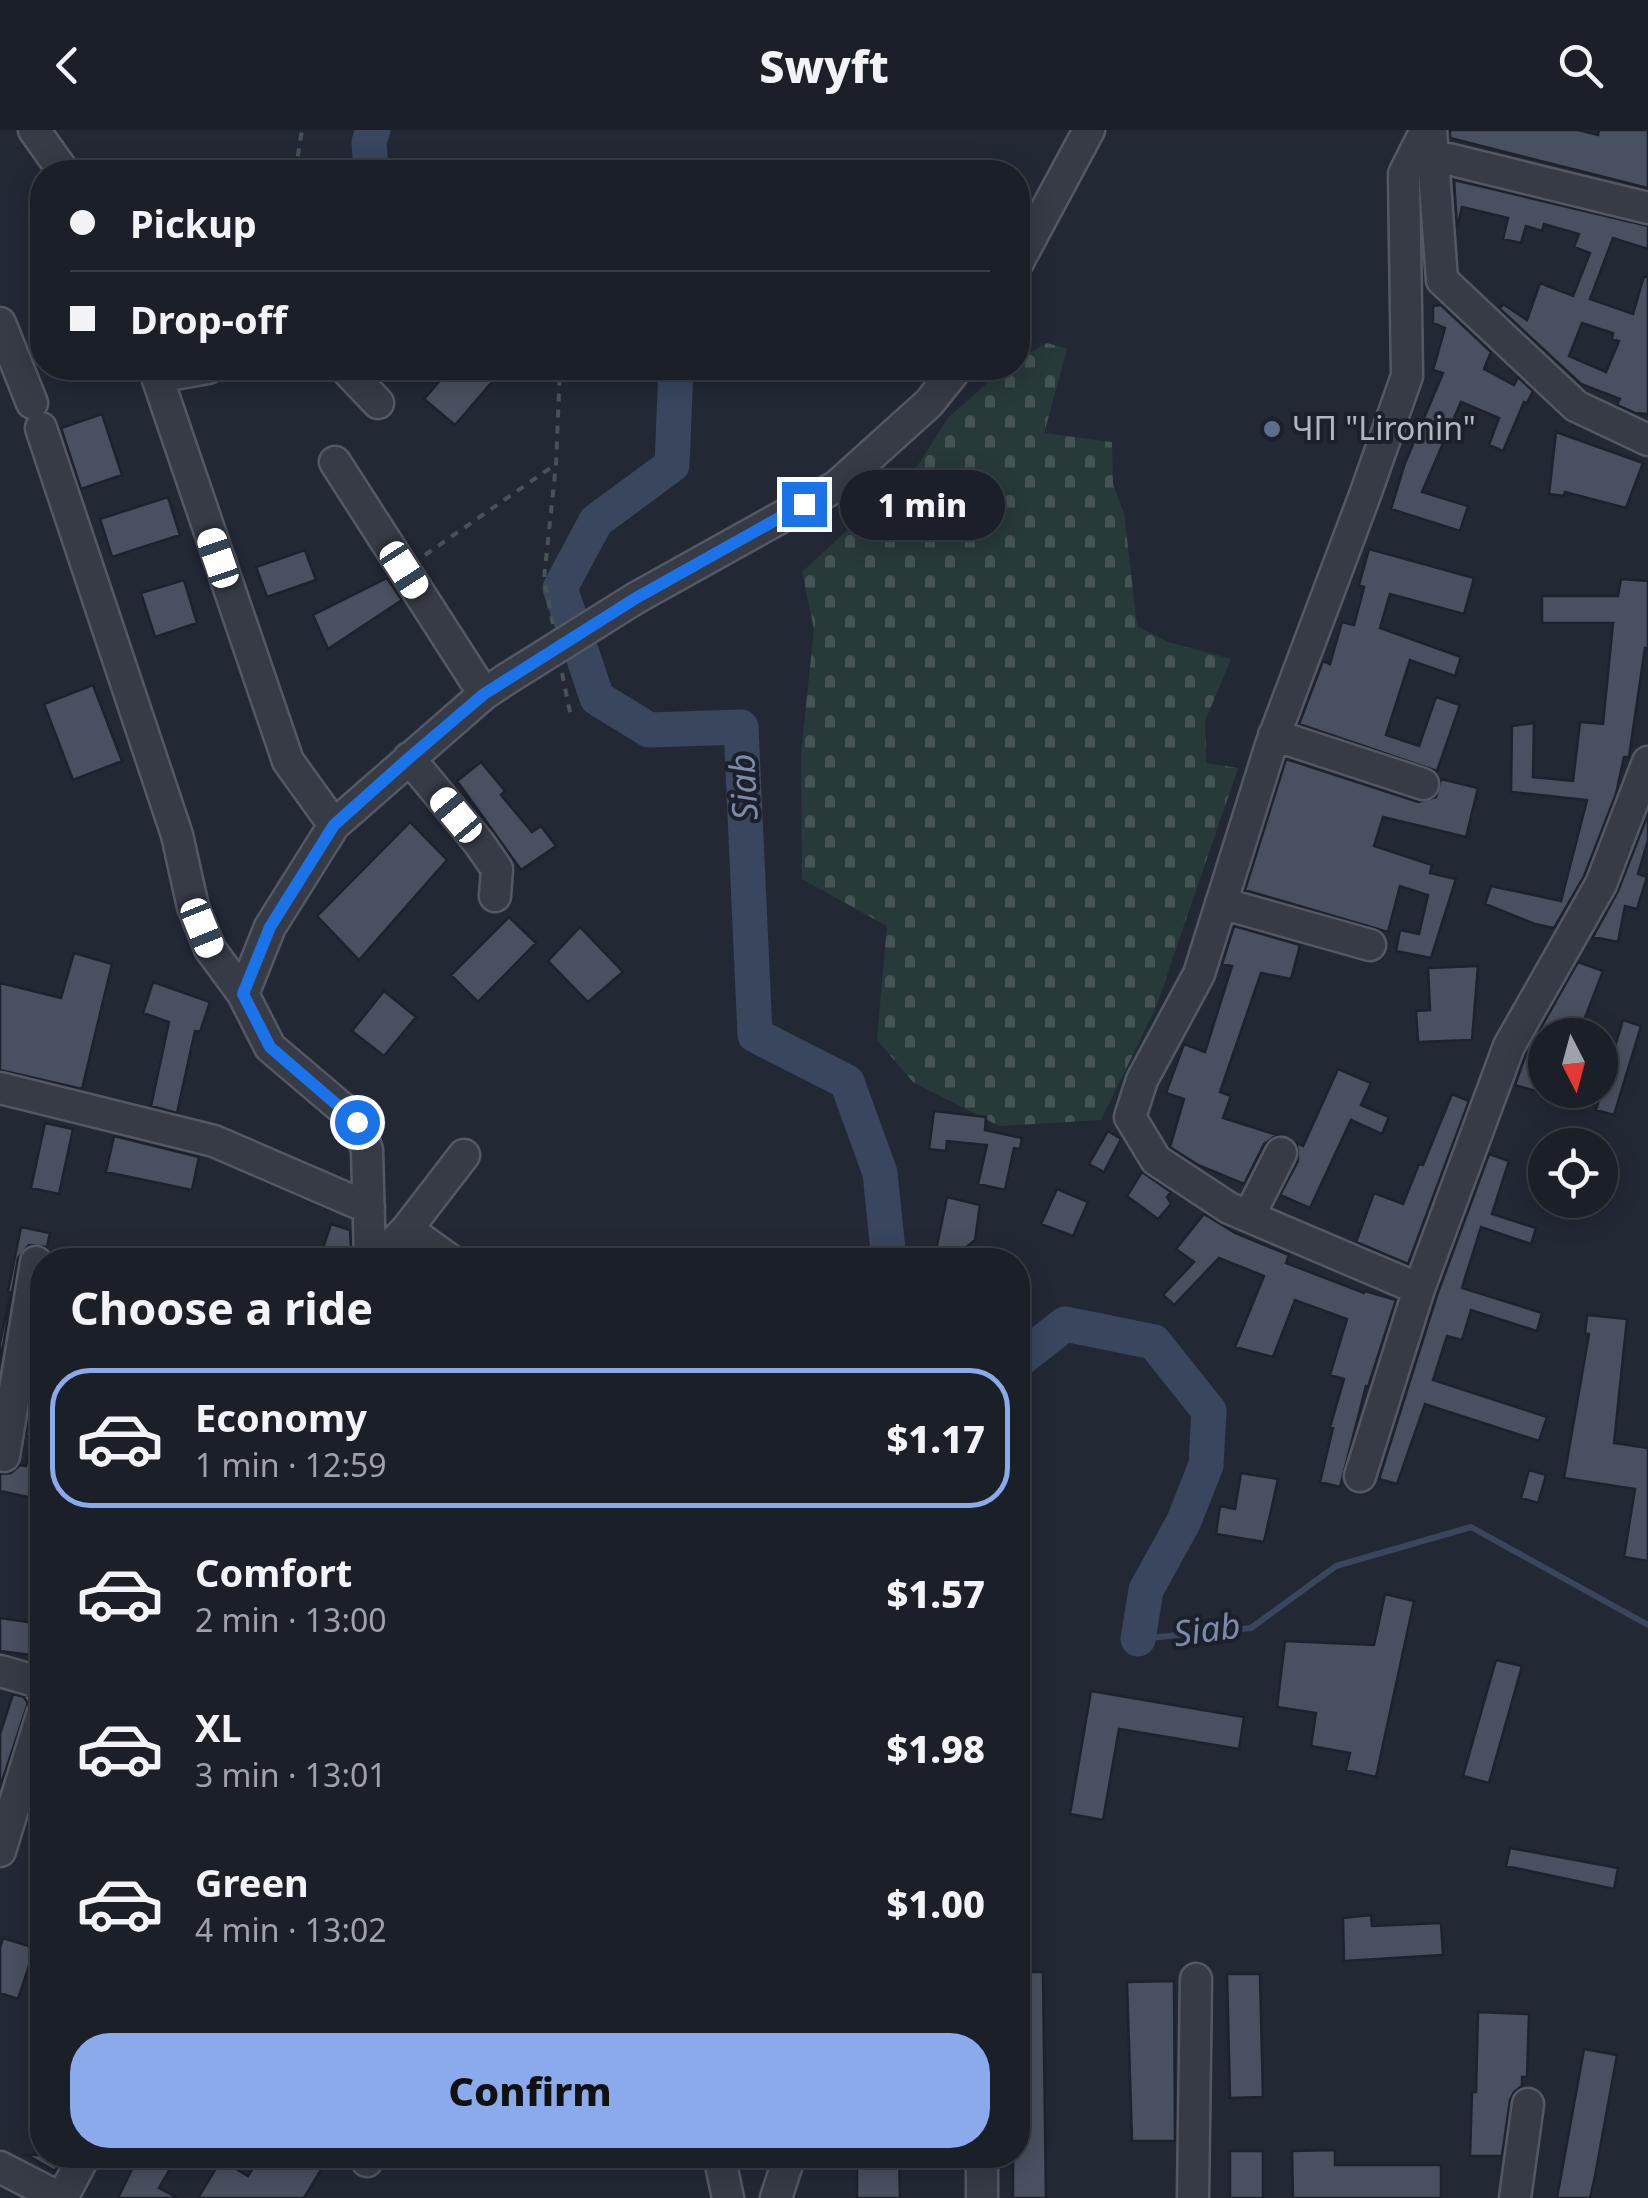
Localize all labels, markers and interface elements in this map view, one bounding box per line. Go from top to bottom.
text: Swyft [759,35,889,96]
icon: back [40,38,95,93]
icon: search [1553,38,1608,93]
text: Pickup [130,197,257,249]
text: Drop-off [130,293,287,345]
place label: ЧП "Lironin" [1292,406,1476,449]
marker: ЧП "Lironin" [1261,418,1283,440]
callout: 1 min [839,469,1004,539]
route end [782,482,827,527]
text: 1 min [878,483,967,526]
car [194,525,242,591]
car [375,537,433,603]
water label: Siab [717,752,768,822]
car [425,782,487,848]
car [177,895,227,961]
north arrow [1528,1018,1618,1108]
map controls [1528,1018,1618,1218]
route start [335,1100,380,1145]
button: locate [1528,1128,1618,1218]
text: Choose a ride [70,1277,373,1338]
text: Economy [195,1391,367,1443]
icon: car [75,1393,165,1483]
text: $1.17 [886,1412,985,1464]
text: 1 min · 12:59 [195,1443,387,1486]
text: Comfort [195,1546,352,1598]
icon: car [75,1548,165,1638]
text: $1.57 [886,1567,985,1619]
text: 2 min · 13:00 [195,1598,387,1641]
water label: Siab [1170,1601,1243,1656]
text: XL [195,1701,242,1753]
icon: car [75,1703,165,1793]
text: $1.98 [886,1722,985,1774]
text: 3 min · 13:01 [195,1753,387,1796]
text: Green [195,1856,309,1908]
icon: car [75,1858,165,1948]
text: $1.00 [886,1877,985,1929]
text: 4 min · 13:02 [195,1908,387,1951]
button: Confirm [70,2033,990,2148]

